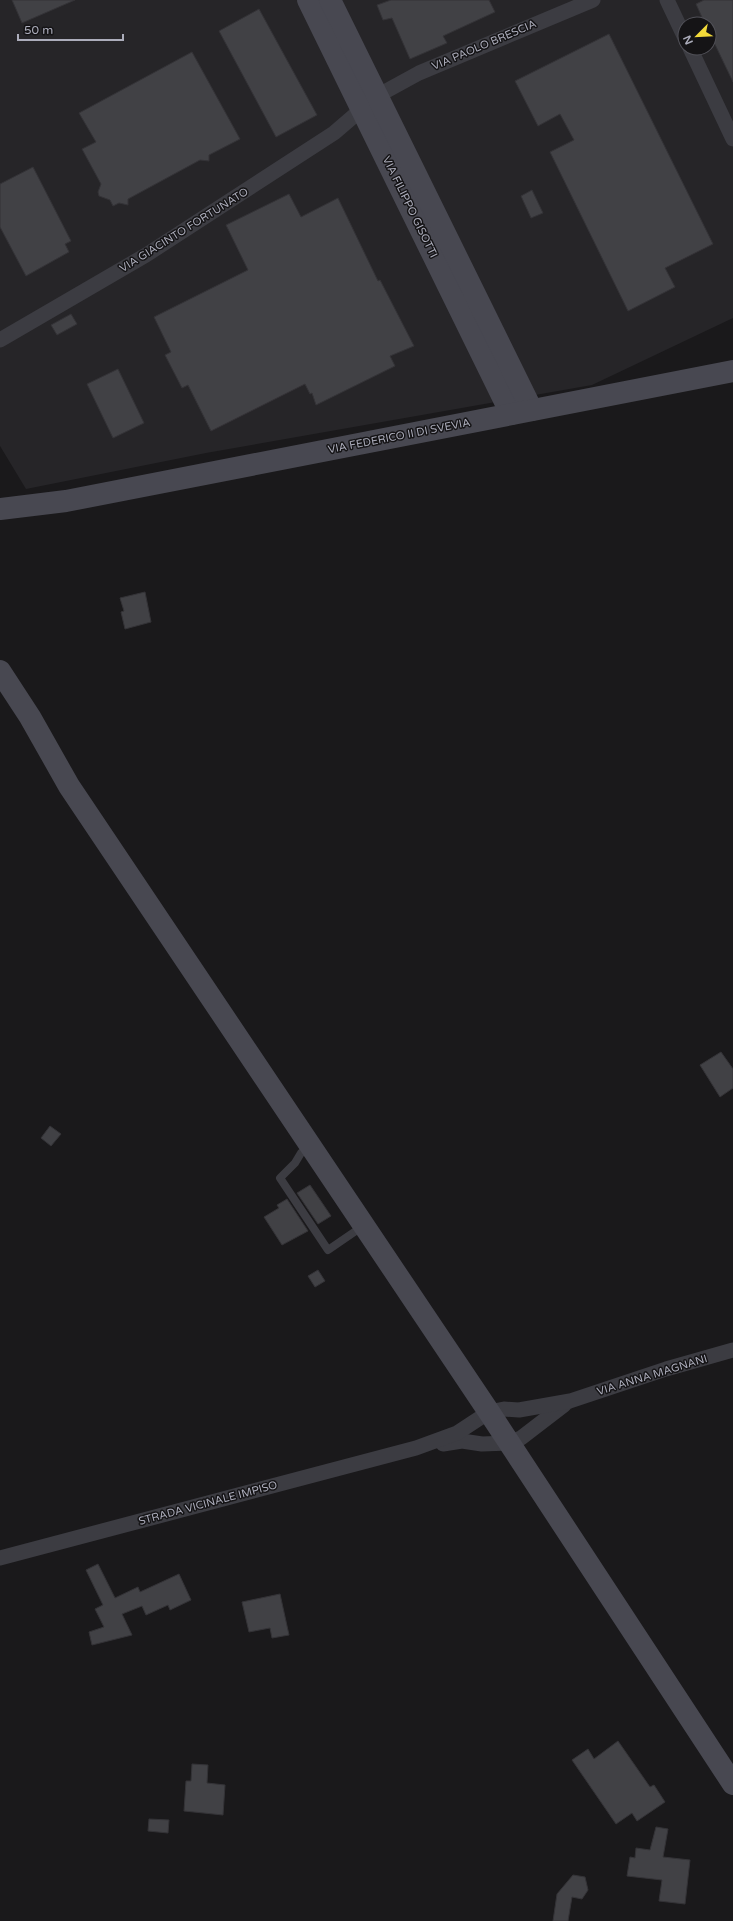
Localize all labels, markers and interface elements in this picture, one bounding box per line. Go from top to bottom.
scale bar [18,16,123,42]
north arrow [677,16,717,56]
street label: VIA PAOLO BRESCIA [430,17,538,73]
text: 50 m [24,23,53,37]
text: N [681,33,696,47]
street label: VIA FILIPPO GISOTTI [380,154,440,260]
street label: VIA GIACINTO FORTUNATO [117,185,251,275]
street label: VIA FEDERICO II DI SVEVIA [327,416,471,456]
street label: VIA ANNA MAGNANI [595,1352,709,1398]
street label: STRADA VICINALE IMPISO [137,1478,279,1528]

